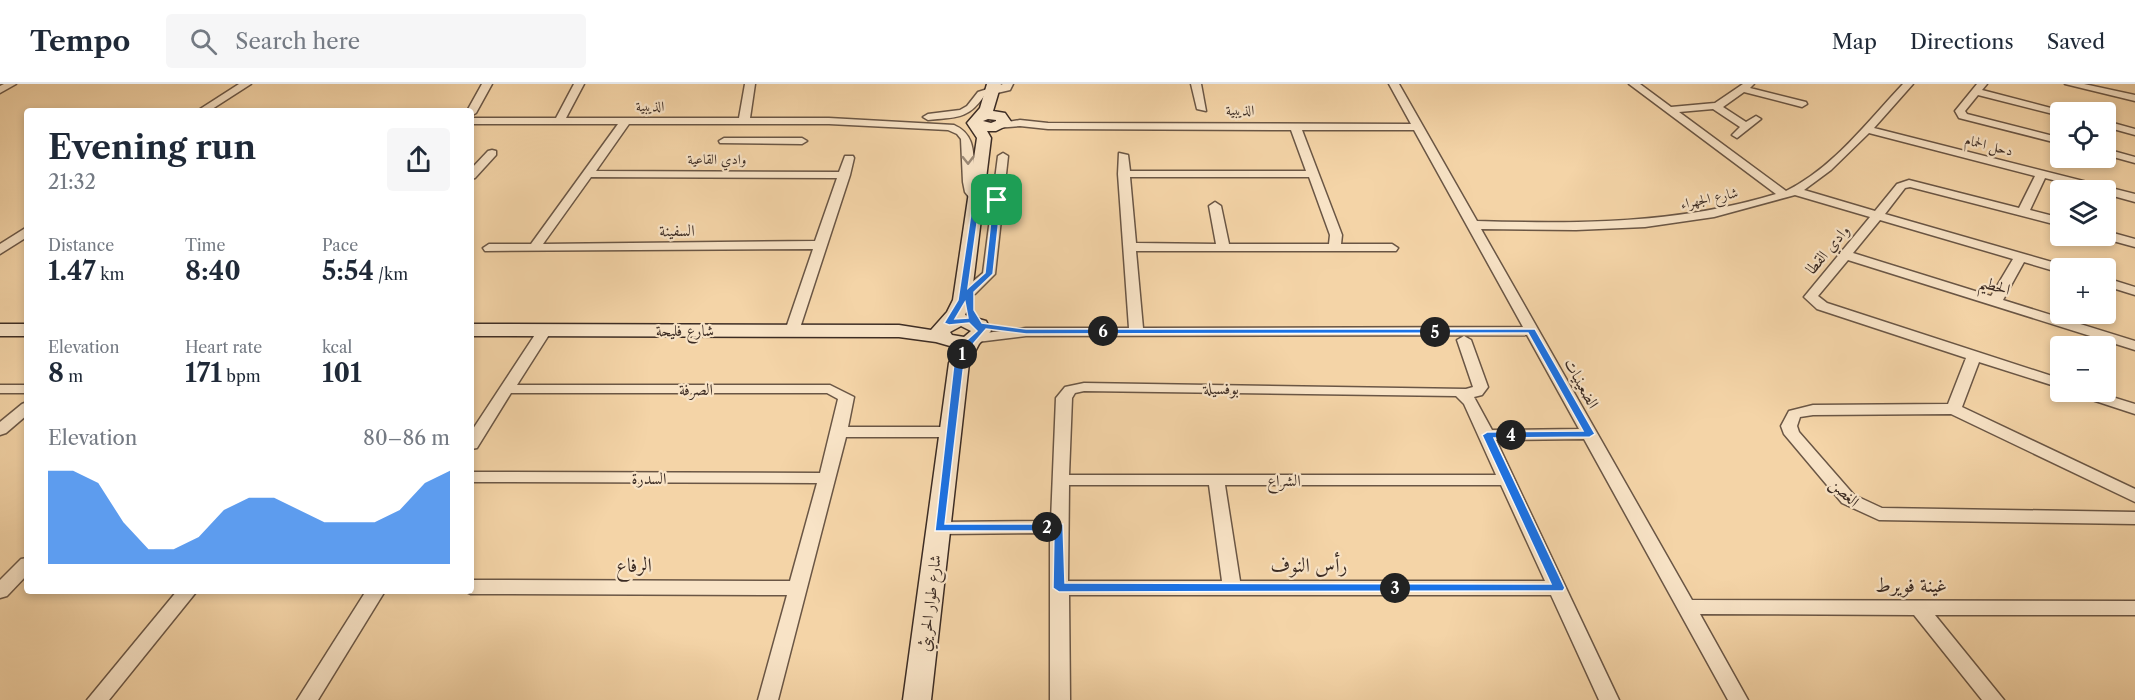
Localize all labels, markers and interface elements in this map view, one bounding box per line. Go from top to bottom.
search box [166,14,586,68]
text: Tempo [30,24,130,58]
icon: search [187,25,220,58]
text: Search here [235,28,360,55]
text: Map [1832,29,1877,54]
text: Directions [1910,29,2014,54]
text: Saved [2047,29,2105,54]
street label: الذيبية [636,97,664,115]
street label: الذيبية [1226,101,1254,119]
map controls [2050,102,2116,402]
button: locate [2050,102,2116,168]
text: Evening run [48,127,256,168]
button: share [387,128,450,191]
street label: دحل الحمام [1962,130,2015,164]
street label: وادي القاعية [688,150,746,171]
one-way arrow [962,156,974,165]
text: 21:32 [48,170,96,194]
pin [971,174,1022,225]
button: layers [2050,180,2116,246]
icon: arrive [980,183,1013,216]
street label: شارع الجهراء [1678,183,1740,216]
street label: السفينة [659,220,695,240]
street label: وادي القطا [1801,220,1856,280]
text: Distance [48,235,114,255]
text: Time [185,235,225,255]
text: Pace [322,235,358,255]
text: 1.47 [48,255,96,287]
text: 8:40 [185,255,241,287]
text: 5:54 [322,255,374,287]
button: + [2050,258,2116,324]
text: km [96,264,124,284]
text: /km [374,264,408,284]
street label: الحطيم [1975,271,2013,306]
pin: 6 [1088,316,1118,346]
pin: 5 [1420,317,1450,347]
street label: شارع فليحة [656,320,714,344]
text: 6 [1098,321,1108,341]
text: 5 [1431,322,1439,342]
button: − [2050,336,2116,402]
text: Elevation [48,337,119,357]
text: Heart rate [185,337,262,357]
text: kcal [322,337,352,357]
pin: 1 [947,339,977,369]
text: 1 [958,344,966,364]
street label: الضعينيات [1560,355,1604,411]
text: 8 [48,357,64,389]
text: 171 [185,357,222,389]
text: 101 [322,357,362,389]
text: m [64,366,83,386]
text: bpm [222,366,261,386]
street label: بوفسيلة [1202,378,1239,399]
street label: الصرفة [679,379,713,400]
pin: 4 [1496,420,1526,450]
text: 4 [1506,425,1516,445]
text: Elevation [48,426,137,450]
text: 80–86 m [363,426,450,450]
street label: السدرة [631,468,667,488]
street label: الشراع [1267,470,1301,494]
street label: الغصن [1825,473,1864,512]
pin: 2 [1032,512,1062,542]
text: 2 [1042,517,1052,537]
street label: رأس النوف [1270,551,1348,578]
street label: الرفاع [616,553,652,583]
street label: شارع طوار الحريثي [913,553,950,653]
pin: 3 [1380,573,1410,603]
street label: غينة فويرط [1875,573,1947,598]
text: 3 [1390,578,1400,598]

